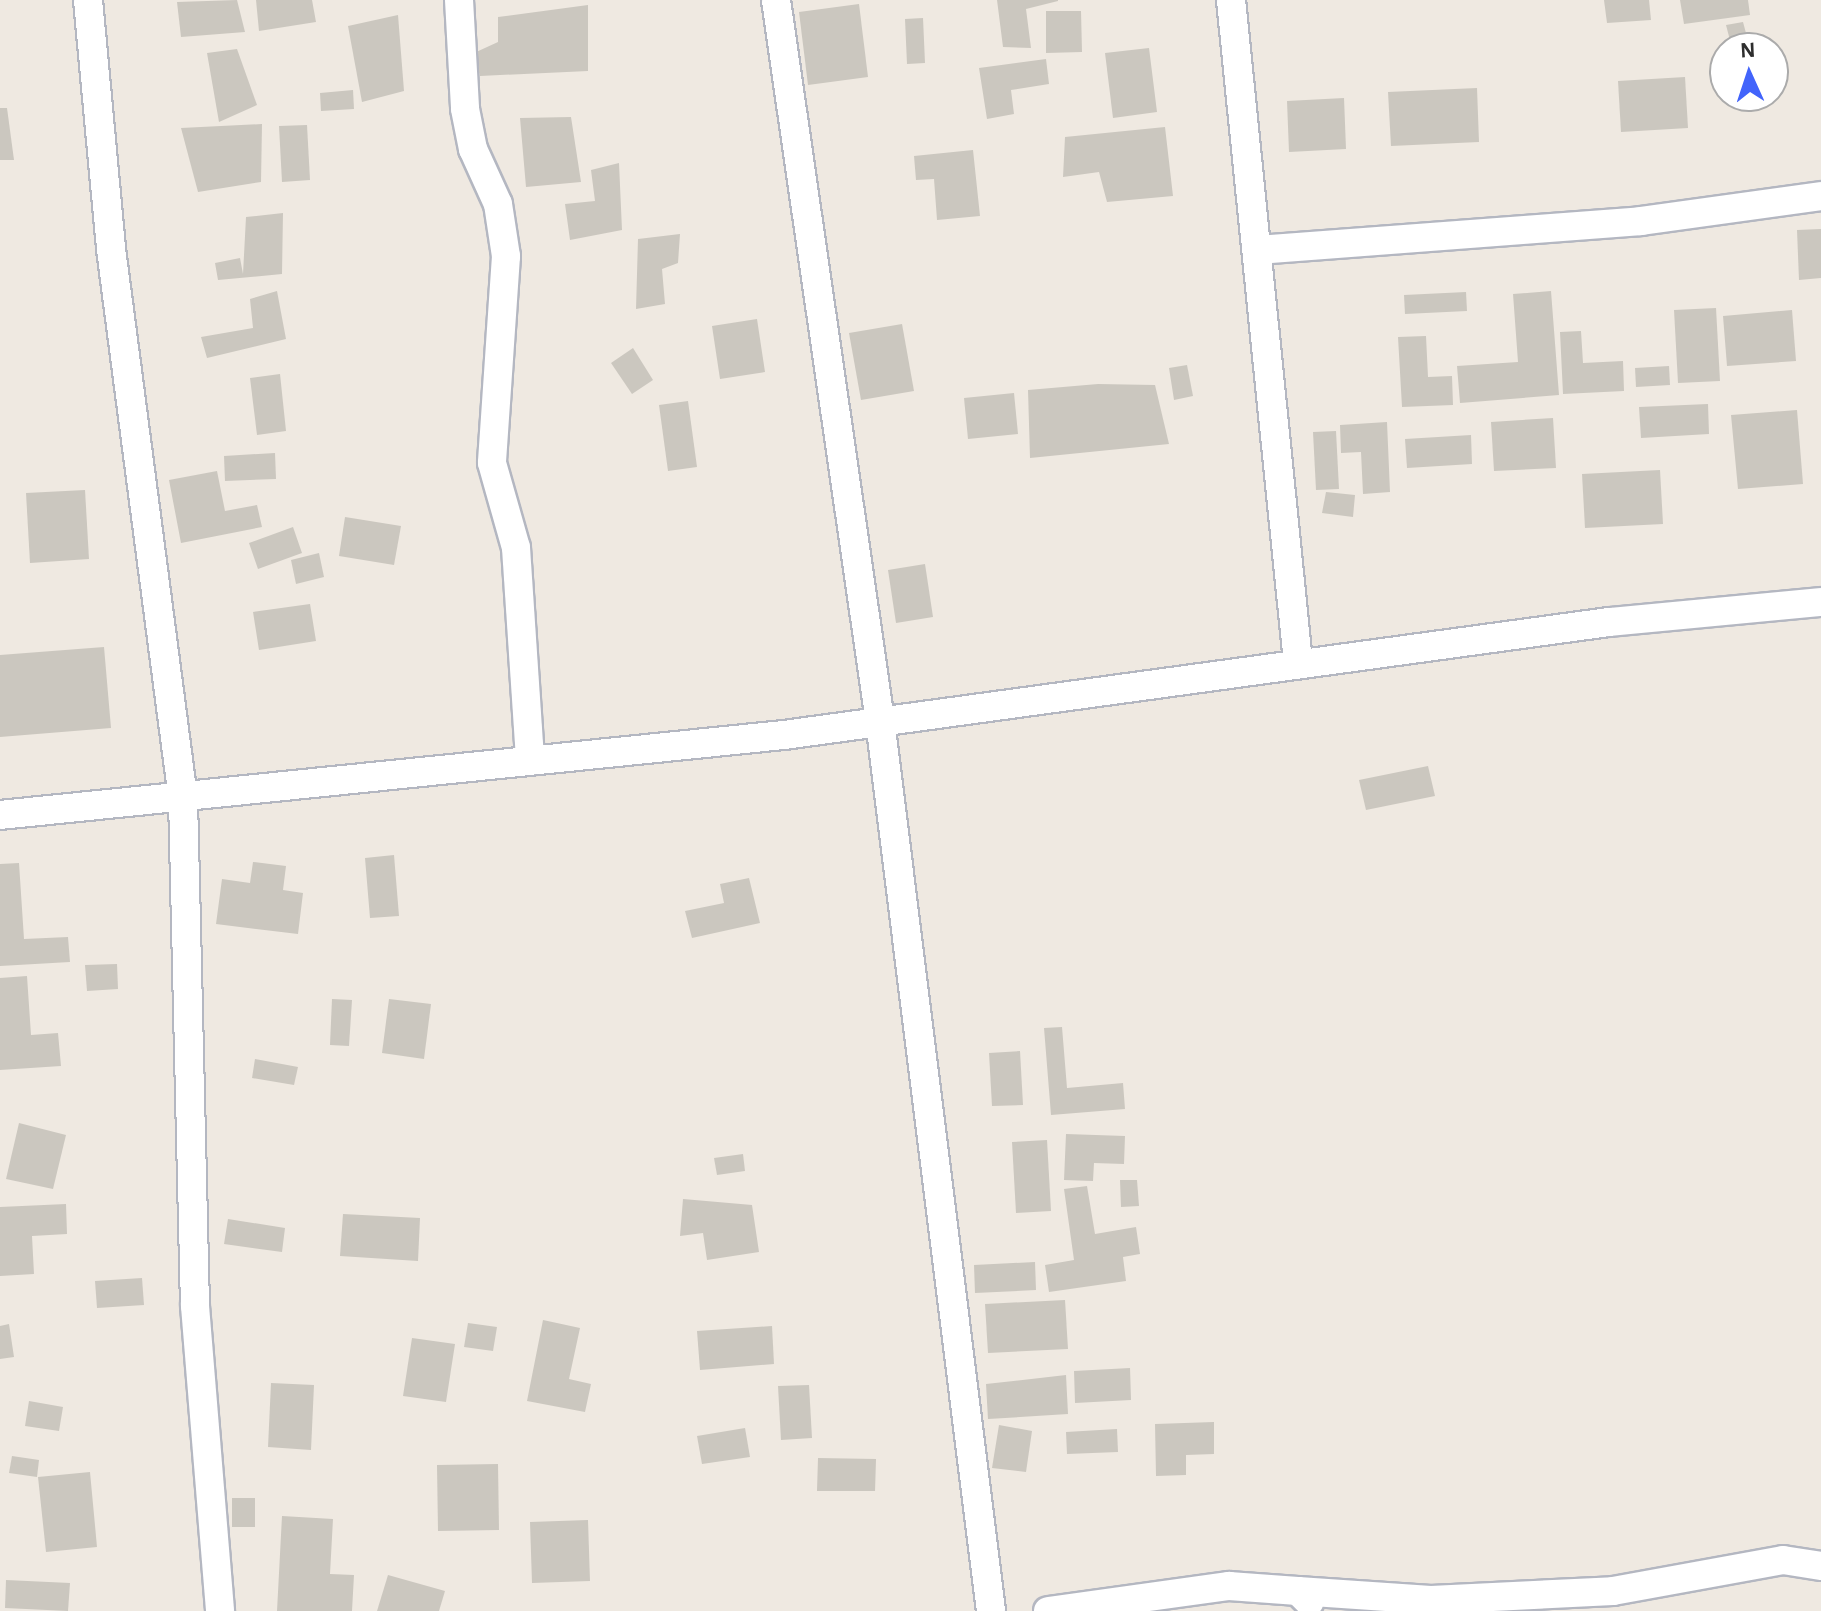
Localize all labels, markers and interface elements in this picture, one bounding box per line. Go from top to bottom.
north arrow [1709,32,1789,112]
text: N [1740,39,1756,61]

